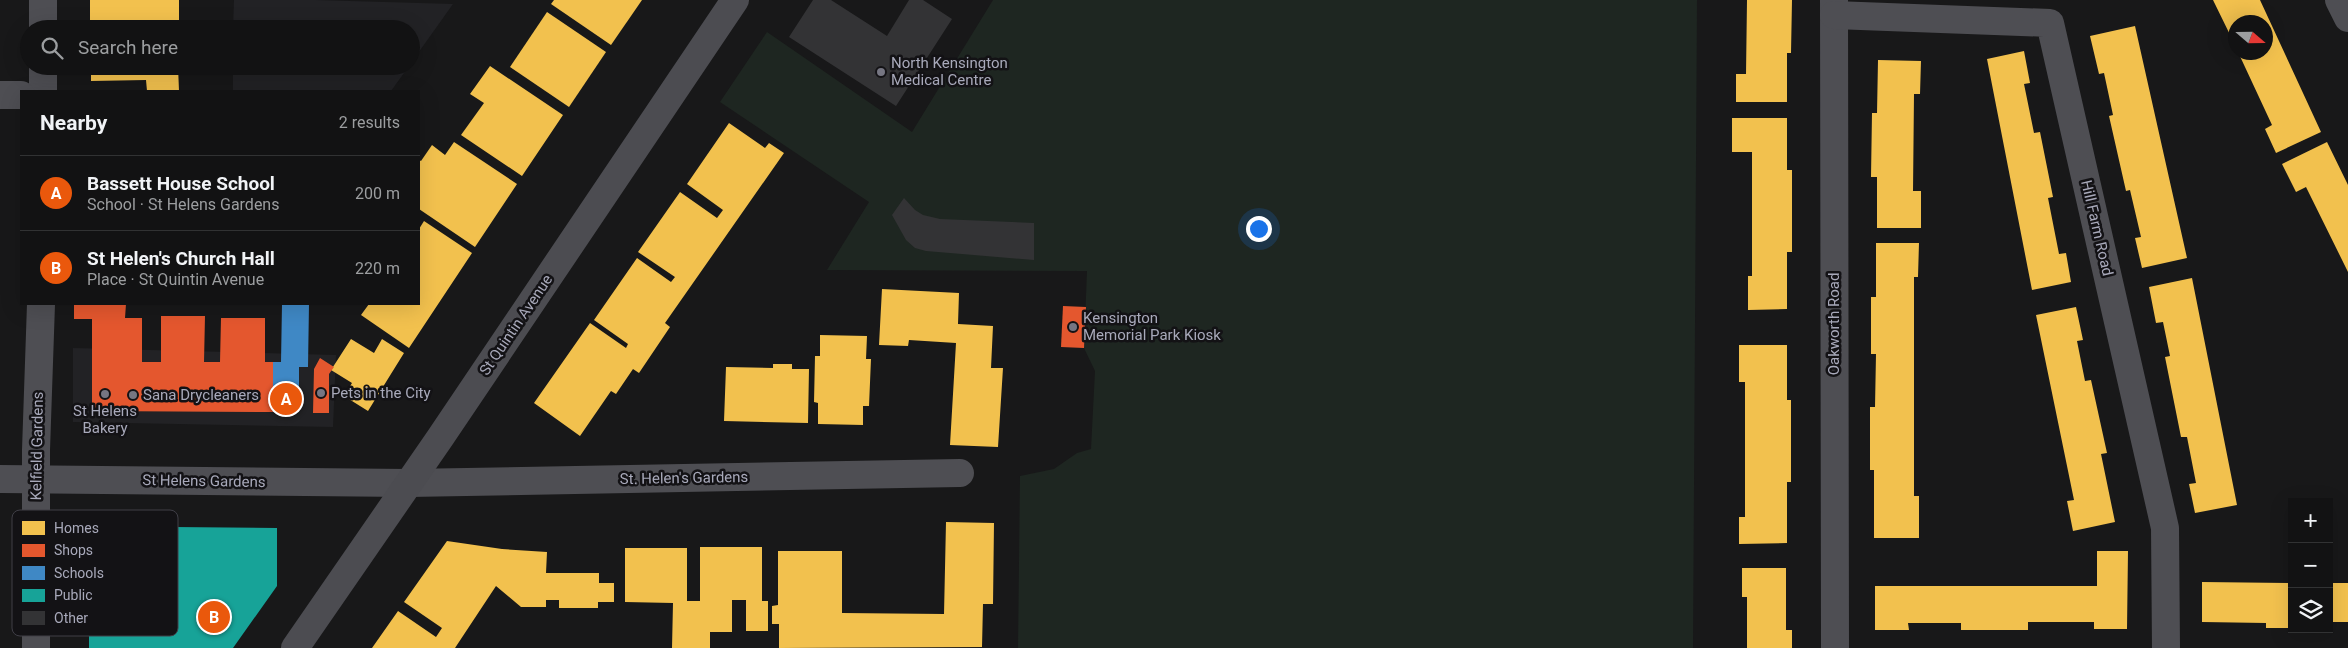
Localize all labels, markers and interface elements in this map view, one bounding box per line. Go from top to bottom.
north arrow [2228,15,2273,60]
search box [20,20,420,75]
icon: search [38,34,66,62]
text: Search here [78,36,178,59]
place label: North Kensington Medical Centre [891,54,1008,89]
marker: North Kensington Medical Centre [875,66,887,78]
text: Nearby [40,111,107,135]
text: 2 results [339,113,400,132]
text: Bassett House School [87,172,275,195]
street label: Hill Farm Road [2077,178,2117,278]
text: A [51,184,61,203]
text: 200 m [355,184,400,203]
text: School · St Helens Gardens [87,195,279,214]
your location [1246,216,1272,242]
text: St Helen's Church Hall [87,247,275,270]
text: B [51,259,61,278]
text: 220 m [355,259,400,278]
text: Place · St Quintin Avenue [87,270,264,289]
street label: St Quintin Avenue [476,271,556,379]
street label: Oakworth Road [1825,273,1843,375]
place label: Kensington Memorial Park Kiosk [1083,309,1221,344]
marker: Kensington Memorial Park Kiosk [1067,321,1079,333]
pin: A [270,380,302,418]
place label: Pets in the City [331,384,431,402]
place label: Sana Drycleaners [143,386,259,404]
marker: Pets in the City [315,387,327,399]
marker: St Helens Bakery [99,388,111,400]
marker: Sana Drycleaners [127,389,139,401]
street label: Kelfield Gardens [27,392,47,500]
place label: St Helens Bakery [73,402,137,437]
street label: St. Helen's Gardens [620,468,748,488]
street label: St Helens Gardens [142,471,266,491]
map controls [2288,498,2333,633]
button: + [2288,498,2333,543]
legend [12,510,178,636]
text: Homes [54,520,99,536]
text: Shops [54,542,93,558]
button: − [2288,543,2333,588]
text: Schools [54,565,104,581]
text: Public [54,587,93,603]
button: layers [2288,588,2333,633]
pin: B [198,598,230,636]
text: Other [54,610,88,626]

